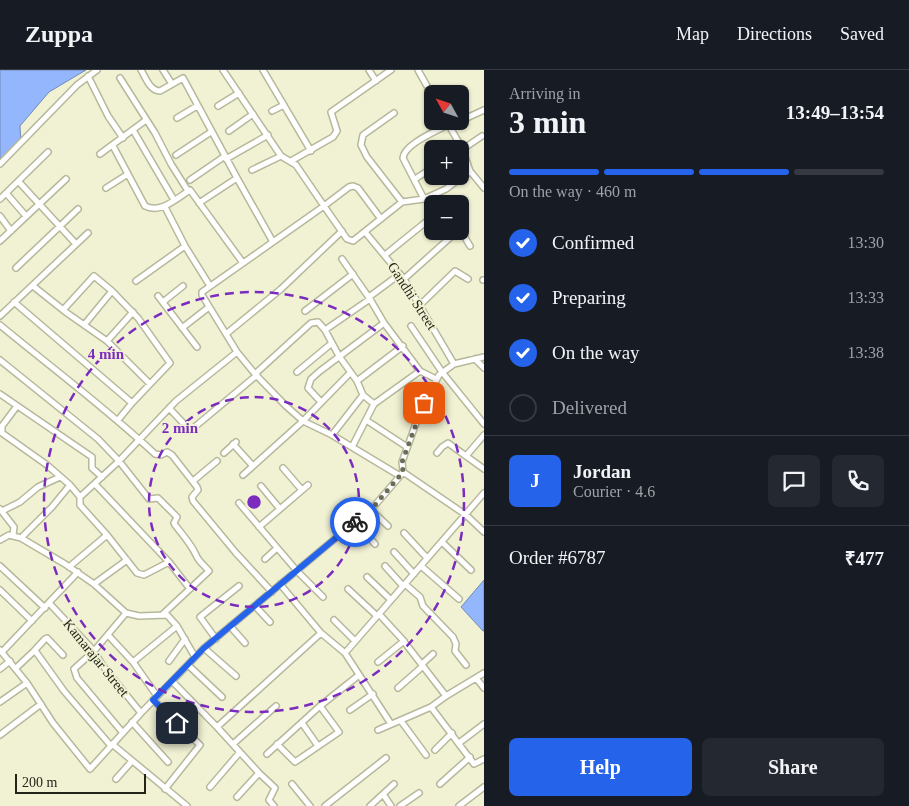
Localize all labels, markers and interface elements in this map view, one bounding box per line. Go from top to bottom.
text: Zuppa [25,21,93,47]
text: Map [676,24,709,44]
text: Directions [737,24,812,44]
text: Saved [840,24,884,44]
north arrow [424,85,469,130]
map controls [424,85,469,240]
text: Arriving in [509,85,581,102]
text: 13:49–13:54 [786,102,884,123]
text: 3 min [509,104,586,140]
button: + [424,140,469,185]
text: On the way · 460 m [509,183,637,200]
button: − [424,195,469,240]
icon: check [509,229,537,257]
text: Confirmed [552,232,634,253]
text: 13:30 [848,234,884,251]
street label: Gandhi Street [385,259,439,333]
icon: check [509,284,537,312]
text: Preparing [552,287,626,308]
text: 13:33 [848,289,884,306]
icon: check [509,339,537,367]
text: On the way [552,342,640,363]
text: 13:38 [848,344,884,361]
text: 4 min [88,346,125,362]
pin [403,382,445,424]
icon: bag [410,389,438,417]
text: Delivered [552,397,627,418]
text: 2 min [162,420,199,436]
button: chat [768,455,820,507]
button: phone [832,455,884,507]
text: Jordan [573,461,631,482]
text: J [530,470,540,491]
text: Courier · 4.6 [573,483,655,500]
centre of rings [245,493,263,511]
courier [330,497,380,547]
icon: bike [341,508,369,536]
text: Order #6787 [509,547,606,568]
text: ₹477 [845,548,884,569]
street label: Kamarajar Street [60,616,132,700]
pin [156,702,198,744]
icon: home [163,709,191,737]
button: Help [509,738,692,796]
button: Share [702,738,884,796]
scale bar [15,771,146,794]
text: 200 m [22,775,57,790]

